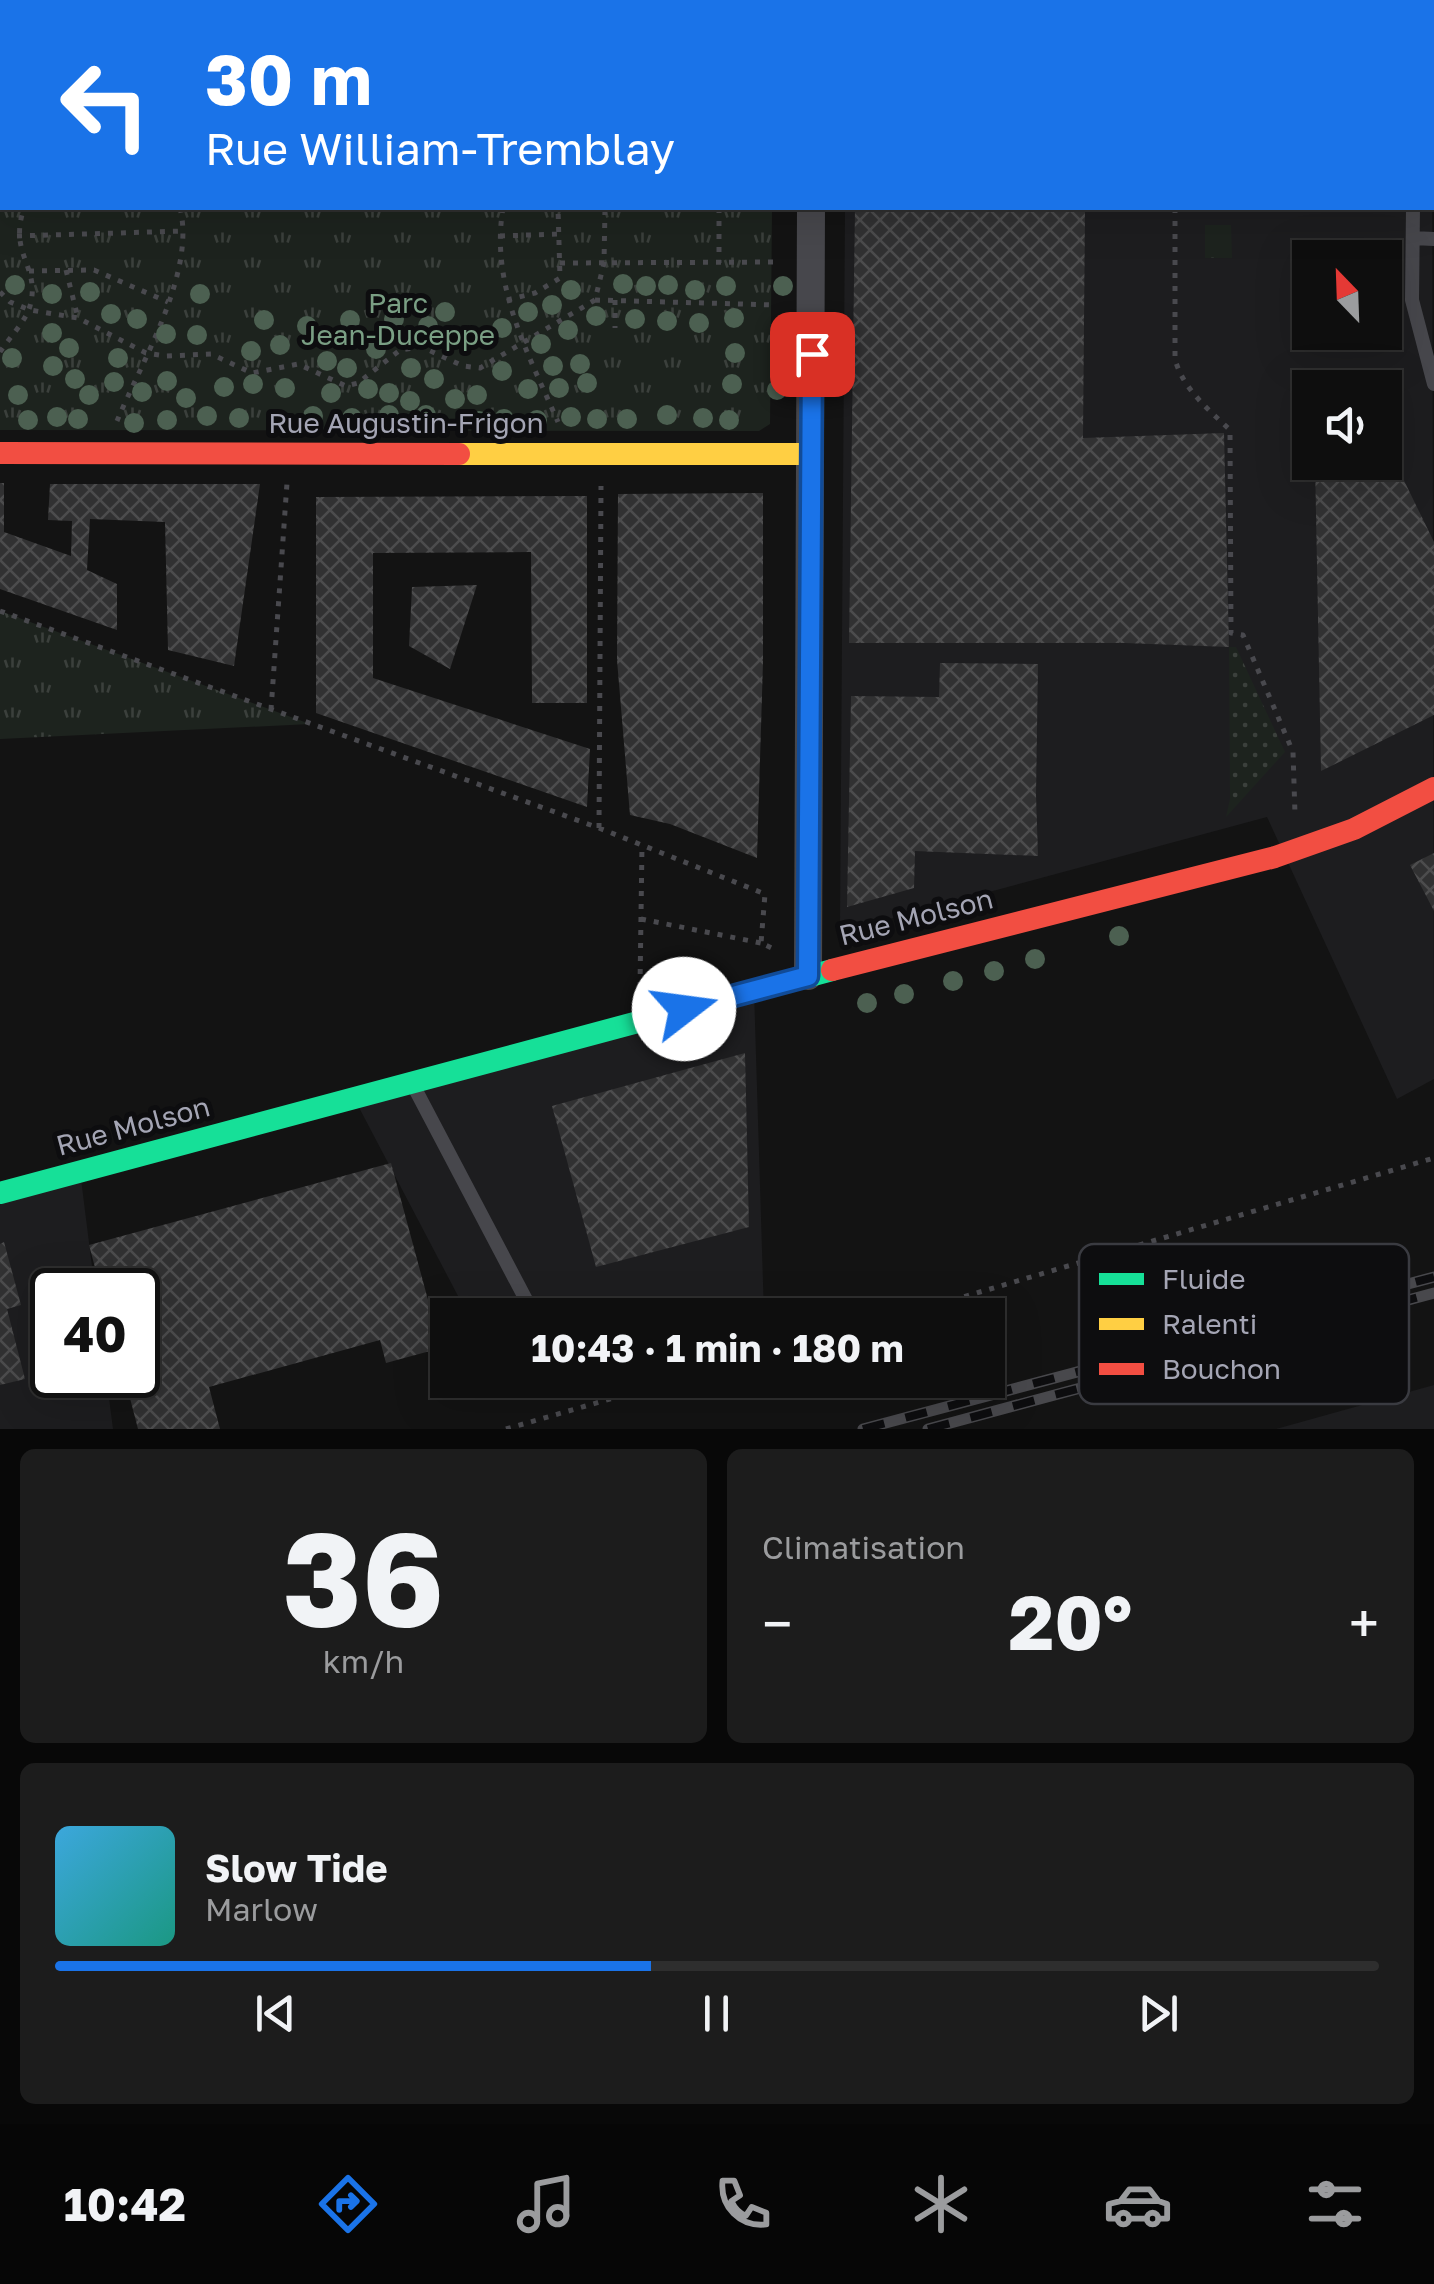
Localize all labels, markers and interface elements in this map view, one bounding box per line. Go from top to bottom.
text: 30 m [205,36,372,120]
icon: left [40,40,170,170]
text: Rue William-Tremblay [205,121,675,175]
north arrow [1292,240,1402,350]
map controls [1292,240,1402,480]
park label: Parc Jean-Duceppe [301,286,495,351]
pin [770,312,855,397]
icon: arrive [785,327,840,382]
button: sound [1292,370,1402,480]
street label: Rue Augustin-Frigon [268,406,544,439]
street label: Rue Molson [836,881,996,952]
position arrow [632,957,736,1061]
street label: Rue Molson [53,1089,213,1162]
legend [1079,1244,1409,1404]
text: Fluide [1162,1262,1246,1295]
speed limit sign: 40 [30,1268,160,1398]
text: Ralenti [1162,1307,1257,1340]
text: 10:43 · 1 min · 180 m [531,1325,904,1370]
text: Bouchon [1162,1352,1281,1385]
text: 36 [283,1499,444,1655]
text: Climatisation [762,1528,965,1566]
text: 20° [1009,1576,1132,1667]
text: − [762,1590,792,1656]
text: + [1349,1590,1379,1656]
text: km/h [323,1642,404,1680]
text: Slow Tide [205,1845,388,1890]
text: Marlow [205,1890,318,1928]
icon: previous [248,1986,303,2041]
icon: pause [689,1986,744,2041]
icon: next [1131,1986,1186,2041]
icon: directions [313,2169,383,2239]
icon: music [511,2169,581,2239]
icon: phone [708,2169,778,2239]
icon: climate [906,2169,976,2239]
icon: car [1103,2169,1173,2239]
icon: filters [1300,2169,1370,2239]
text: 10:42 [64,2177,186,2231]

